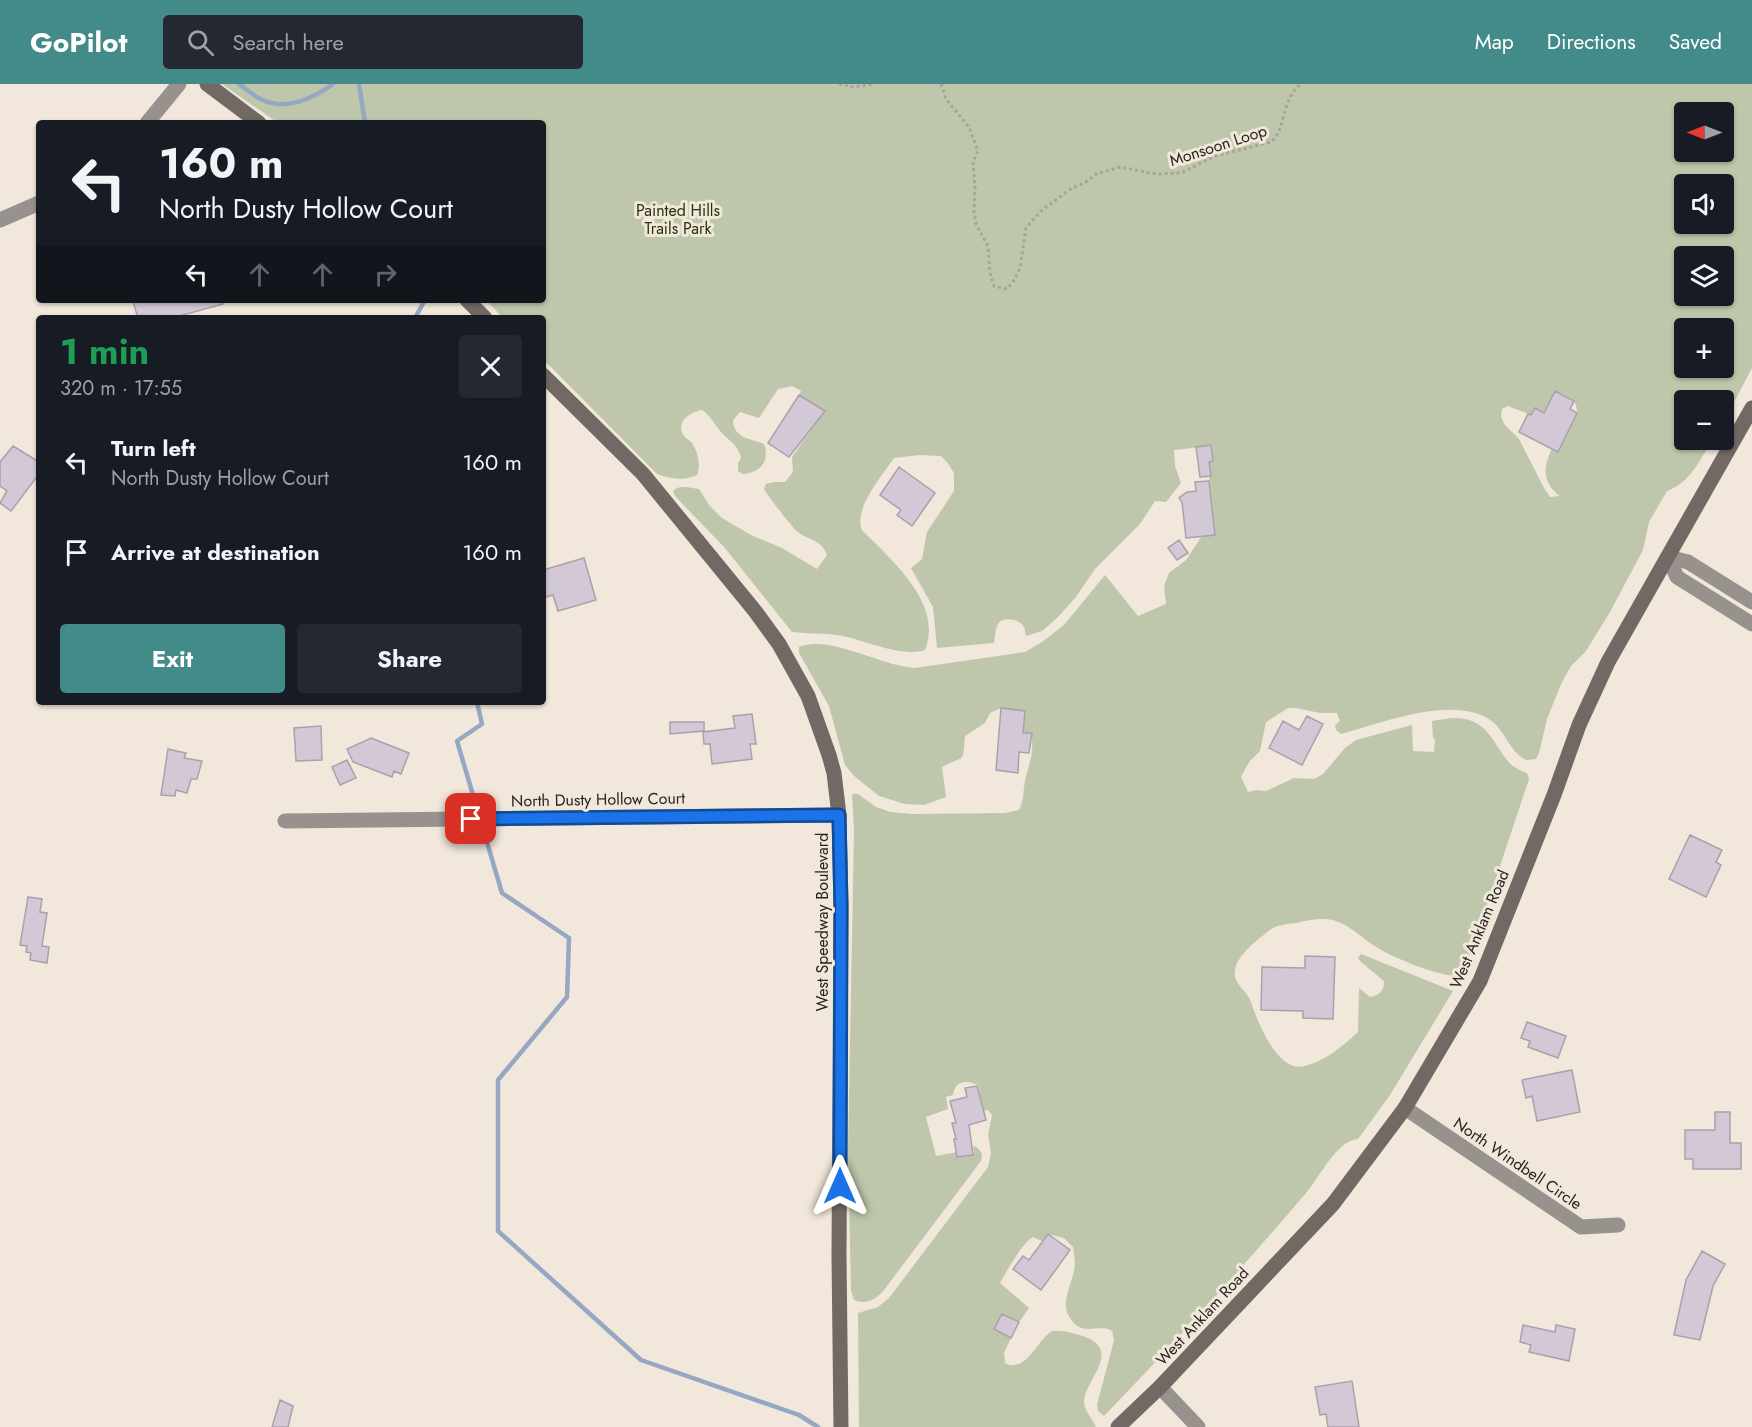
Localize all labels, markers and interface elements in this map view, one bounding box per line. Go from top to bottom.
search box [163,15,583,69]
text: GoPilot [30,22,127,63]
icon: search [184,26,217,59]
text: Search here [232,26,344,58]
text: Map [1475,27,1514,57]
text: Directions [1547,27,1636,57]
text: Saved [1669,27,1722,57]
north arrow [1674,102,1734,162]
map controls [1674,102,1734,450]
street label: Monsoon Loop [1167,119,1270,172]
text: 160 m [159,133,283,194]
icon: left [60,144,138,222]
button: sound [1674,174,1734,234]
text: North Dusty Hollow Court [159,189,453,228]
park label: Painted Hills Trails Park [636,199,720,240]
button: layers [1674,246,1734,306]
icon: left [180,258,213,291]
icon: ahead [243,258,276,291]
icon: ahead [306,258,339,291]
icon: right [369,258,402,291]
button: + [1674,318,1734,378]
text: 1 min [60,325,149,377]
button: close [459,335,522,398]
text: 320 m · 17:55 [60,374,182,403]
button: − [1674,390,1734,450]
text: Turn left [111,432,196,464]
icon: left [60,446,93,479]
text: 160 m [462,446,522,478]
text: North Dusty Hollow Court [111,464,329,493]
icon: arrive [60,536,93,569]
text: Arrive at destination [111,536,320,568]
text: 160 m [462,536,522,568]
button: Exit [60,624,285,693]
button: Share [297,624,522,693]
street label: North Dusty Hollow Court [511,786,685,813]
pin [445,793,496,844]
icon: arrive [454,802,487,835]
street label: West Speedway Boulevard [811,833,834,1011]
street label: West Anklam Road [1444,866,1515,992]
street label: North Windbell Circle [1449,1112,1587,1215]
position arrow [808,1154,872,1218]
street label: West Anklam Road [1151,1262,1254,1371]

